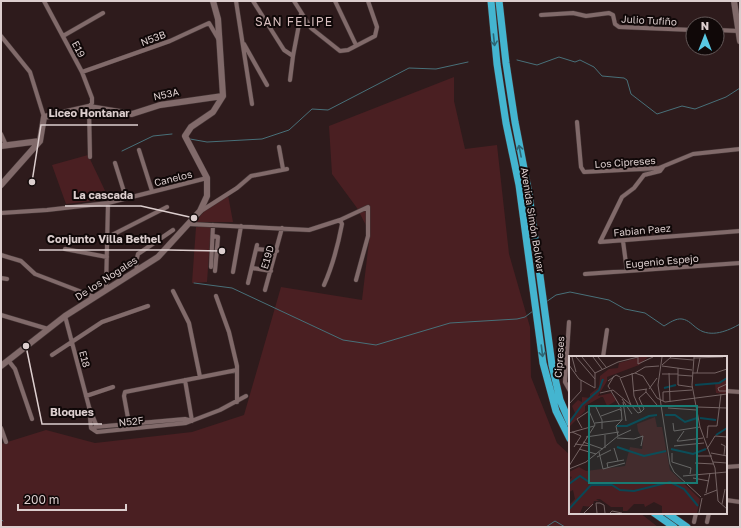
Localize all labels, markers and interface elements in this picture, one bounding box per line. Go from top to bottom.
street label: Julio Tufiño [621,13,677,27]
district label: SAN FELIPE [255,14,333,29]
north arrow [685,16,725,56]
text: N [701,19,709,32]
street label: N53B [139,28,168,48]
one-way arrow [491,33,498,46]
street label: E19 [70,39,88,59]
street label: N53A [152,85,180,103]
callout: Liceo Hontanar [41,102,138,125]
text: Liceo Hontanar [48,106,130,119]
one-way arrow [516,145,524,158]
street label: Los Cipreses [594,154,656,170]
street label: Avenida Simón Bolívar [519,166,547,274]
street label: Canelos [153,167,193,189]
callout: La cascada [65,183,141,206]
text: La cascada [73,188,133,201]
street label: Fabian Paez [613,222,671,238]
callout: Conjunto Villa Bethel [39,227,169,250]
text: Conjunto Villa Bethel [47,232,161,245]
street label: E19D [258,244,276,270]
street label: Eugenio Espejo [625,252,699,270]
street label: De los Nogales [73,253,139,303]
street label: Cipreses [552,336,566,378]
one-way arrow [538,344,546,357]
street label: E18 [77,349,93,369]
inset map [569,356,727,514]
callout: Bloques [42,401,102,424]
text: Bloques [50,405,94,418]
street label: N52F [118,414,144,428]
scale bar [18,486,126,512]
text: 200 m [24,492,59,507]

